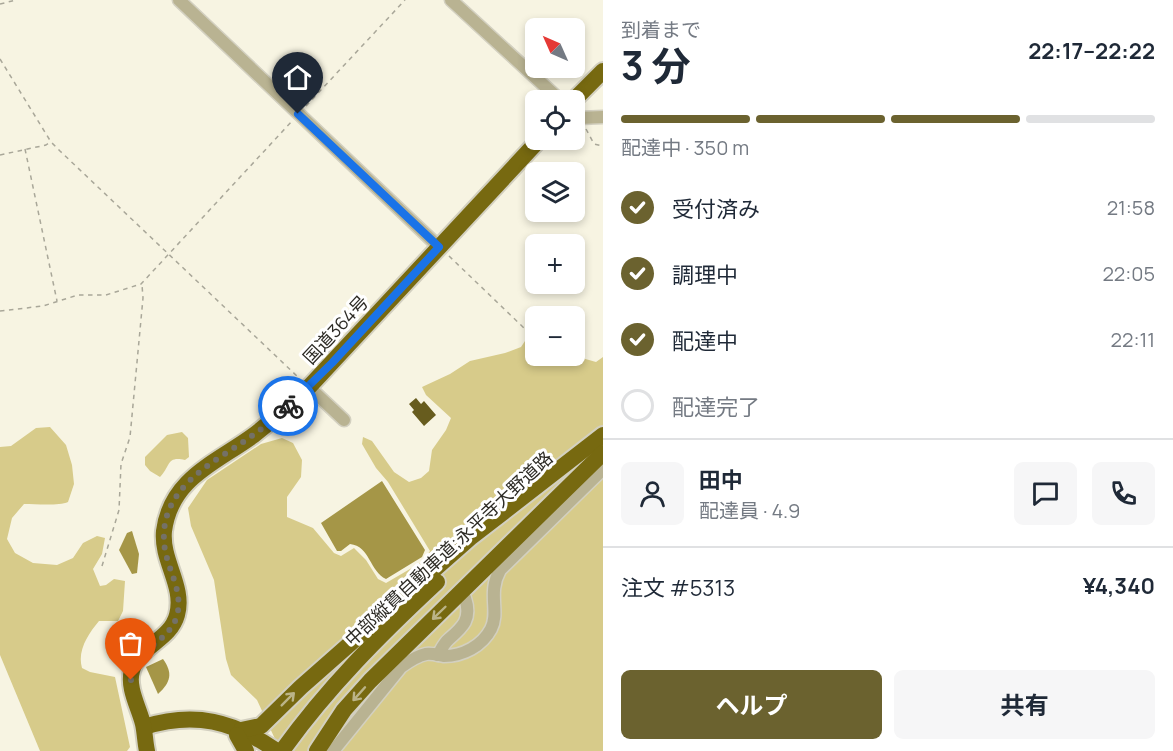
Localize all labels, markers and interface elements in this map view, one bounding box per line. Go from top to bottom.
text: 到着まで [621,16,701,43]
north arrow [525,18,585,78]
map controls [525,18,585,366]
text: 22:17–22:22 [1028,36,1155,66]
text: 3 分 [621,38,690,92]
pin [272,52,323,114]
icon: home [281,61,314,94]
button: locate [525,90,585,150]
text: 配達中 · 350 m [621,134,749,161]
button: layers [525,162,585,222]
icon: check [621,191,654,224]
text: 受付済み [672,194,760,224]
text: 21:58 [1107,194,1155,221]
button: + [525,234,585,294]
icon: check [621,257,654,290]
text: 調理中 [672,260,738,290]
text: 22:05 [1102,260,1155,287]
street label: 国道364号 [297,290,373,369]
button: − [525,306,585,366]
icon: check [621,323,654,356]
text: 配達中 [672,326,738,356]
text: 22:11 [1111,326,1155,353]
courier [258,376,318,436]
icon: bike [272,390,305,423]
text: 配達完了 [672,392,760,422]
street label: 中部縦貫自動車道;永平寺大野道路 [339,446,557,651]
button: person [621,462,684,525]
button: chat [1014,462,1077,525]
button: phone [1092,462,1155,525]
text: 田中 [699,465,743,495]
text: 配達員 · 4.9 [699,497,800,524]
text: ¥4,340 [1083,571,1155,601]
text: 注文 #5313 [621,573,735,603]
one-way arrow [432,606,447,620]
pin [105,618,156,680]
icon: bag [114,627,147,660]
button: ヘルプ [621,670,882,739]
button: 共有 [894,670,1155,739]
one-way arrow [352,686,366,701]
one-way arrow [280,692,295,707]

